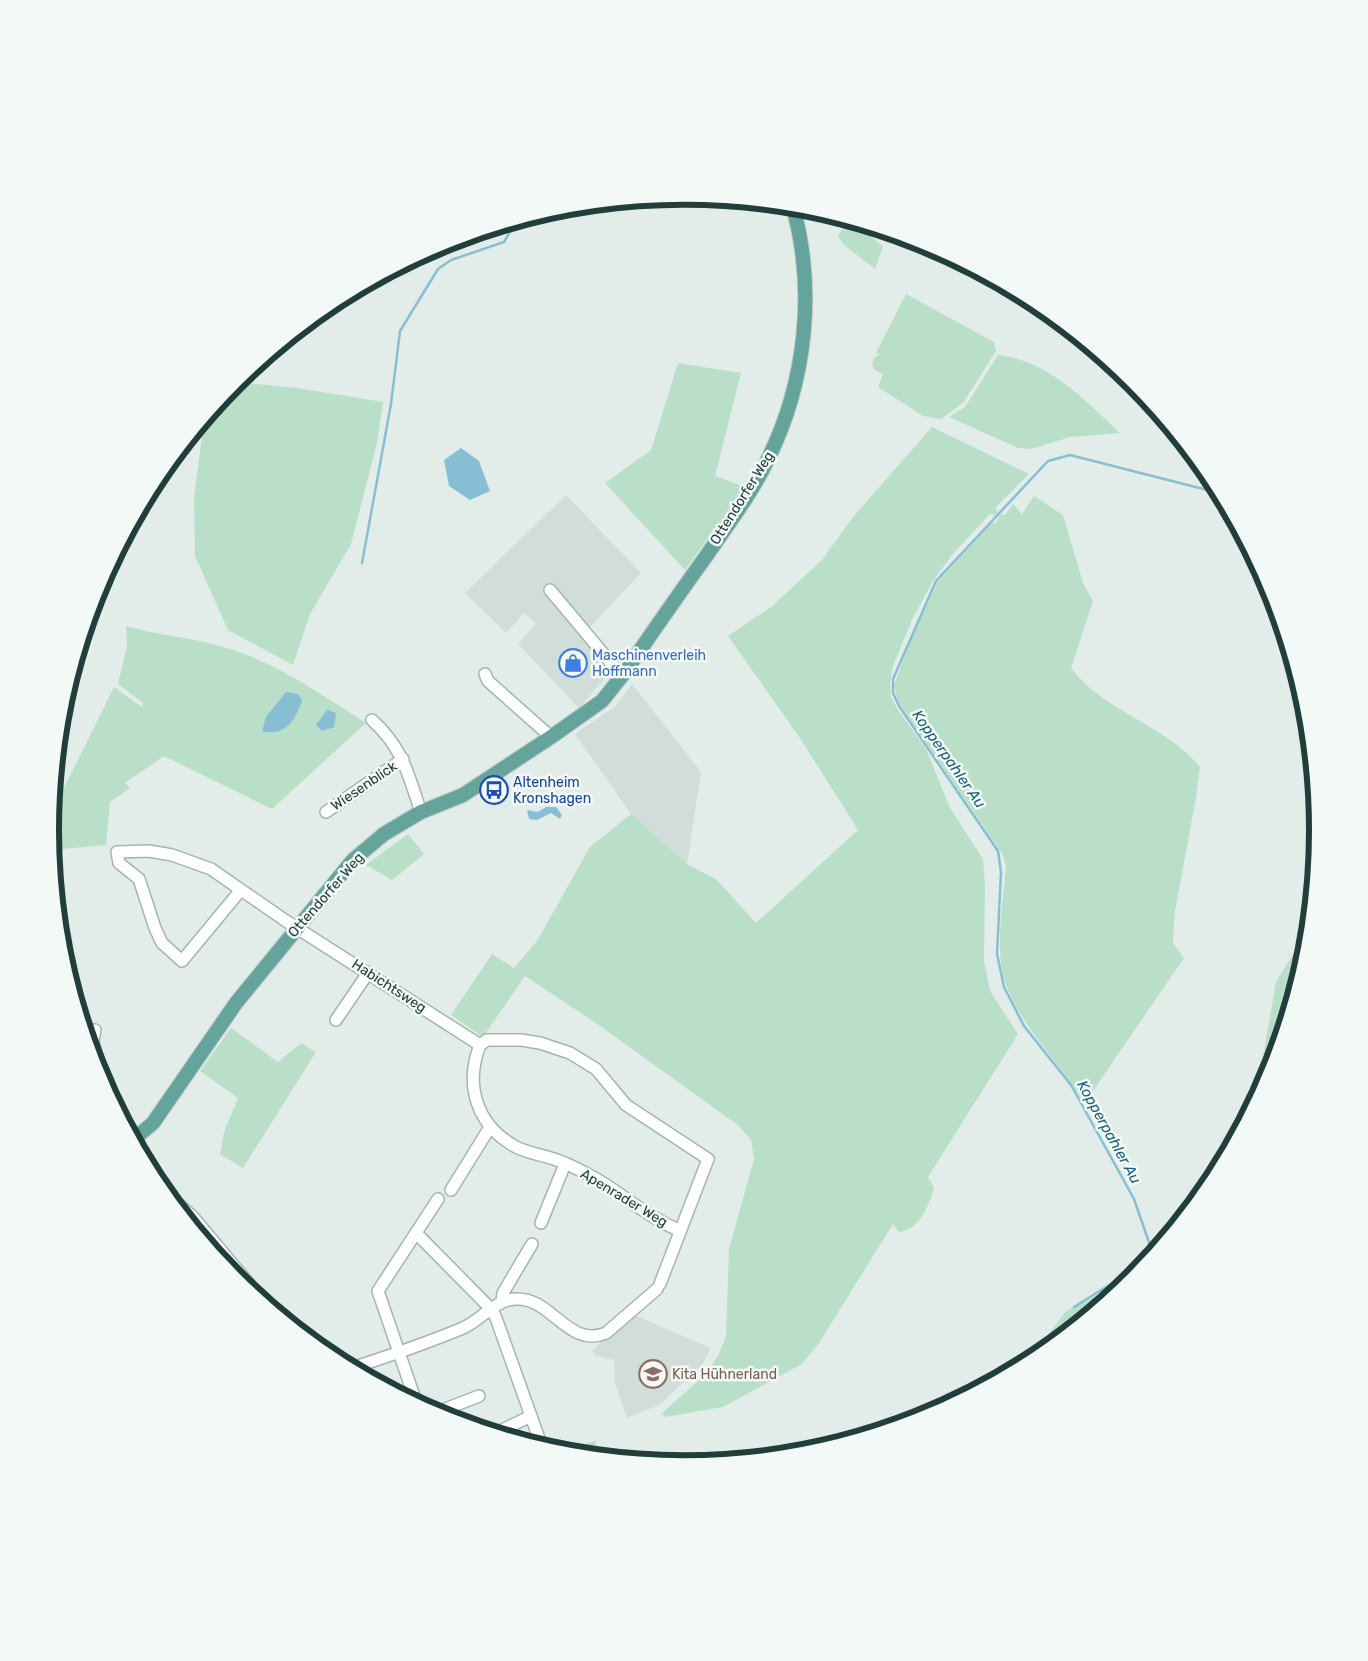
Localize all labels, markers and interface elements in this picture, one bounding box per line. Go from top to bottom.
street label: Ottendorfer Weg [706,448,778,548]
place label: Maschinenverleih Hoffmann [592,647,706,680]
shop icon: Maschinenverleih Hoffmann [558,648,588,678]
water label: Kopperpahler Au [909,707,989,811]
street label: Wiesenblick [328,757,401,814]
place label: Altenheim Kronshagen [513,774,591,807]
bus stop icon: Altenheim Kronshagen [479,775,509,805]
street label: Ottendorfer Weg [285,849,367,941]
street label: Habichtsweg [349,956,429,1016]
water label: Kopperpahler Au [1073,1077,1145,1187]
street label: Apenrader Weg [577,1165,671,1231]
school or university icon: Kita Hühnerland [638,1359,668,1389]
place label: Kita Hühnerland [672,1366,777,1383]

